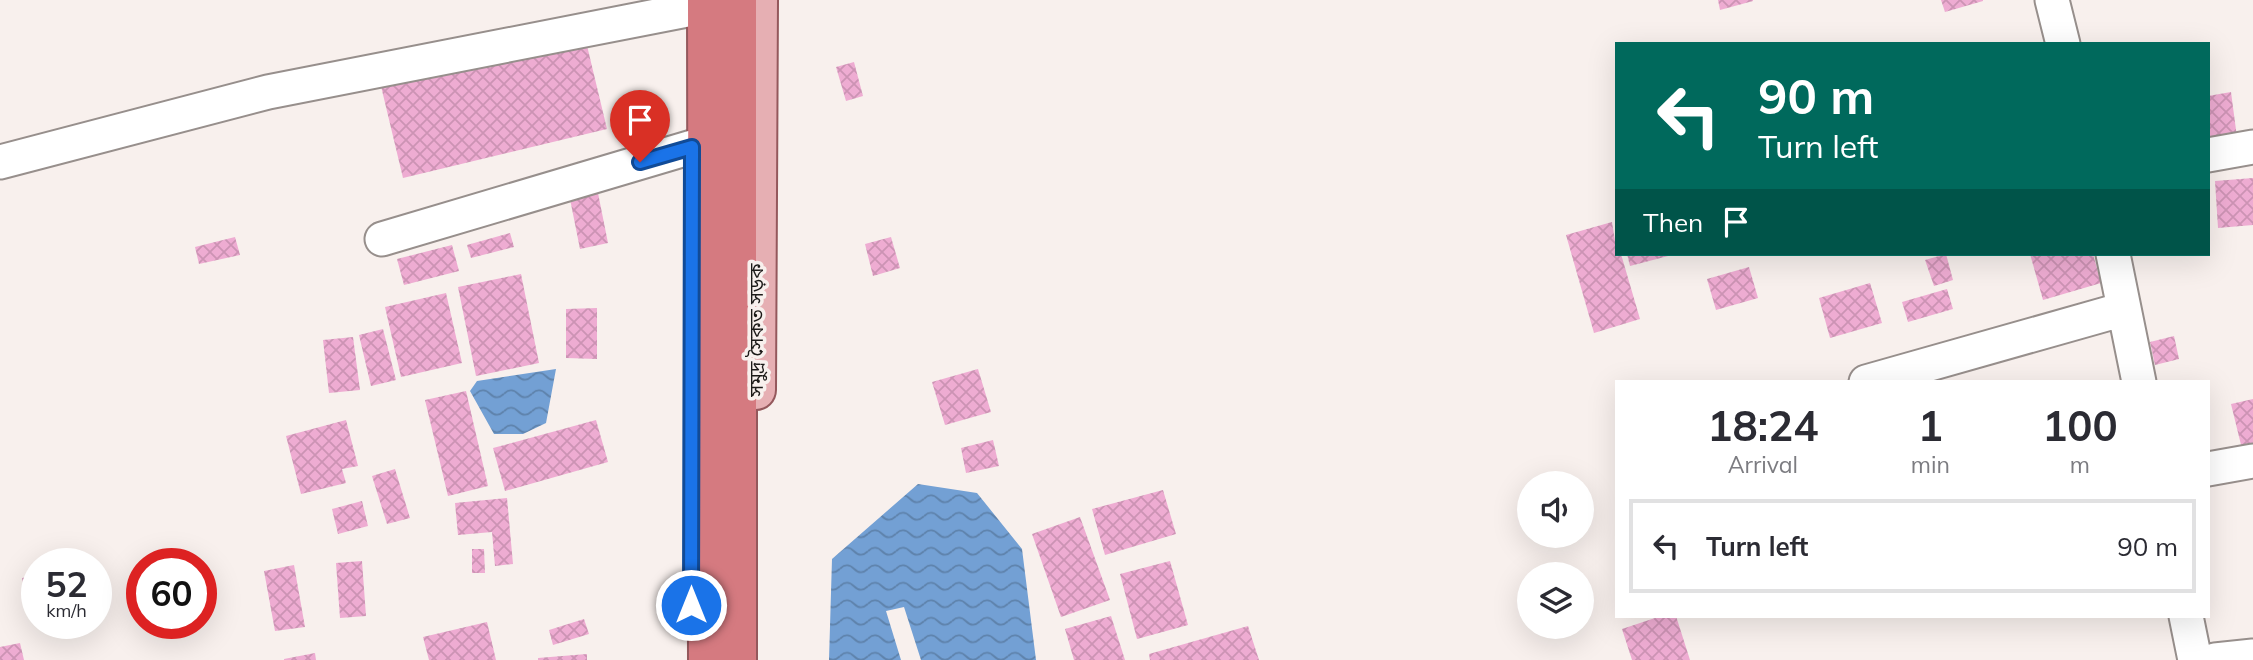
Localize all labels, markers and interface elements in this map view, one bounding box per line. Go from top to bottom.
text: 90 m [1758,65,1874,126]
icon: left [1643,70,1734,161]
pin [610,90,670,162]
icon: arrive [621,101,659,139]
text: Turn left [1758,126,1878,166]
icon: arrive [1717,203,1755,241]
text: Then [1643,206,1703,239]
street label: সমুদ্র সৈকত সড়ক [744,263,768,398]
text: 18:24 [1707,399,1818,452]
text: 1 [1918,399,1943,452]
text: 100 [2042,399,2118,452]
text: Arrival [1728,450,1798,479]
text: min [1911,450,1950,479]
text: m [2070,450,2090,479]
map controls [1517,471,1594,639]
button: sound [1517,471,1594,548]
icon: left [1647,527,1685,565]
text: Turn left [1706,530,1808,563]
text: 90 m [2117,530,2178,563]
speed limit sign: 60 [126,548,217,639]
text: 52 [45,562,88,606]
button: layers [1517,562,1594,639]
position arrow [654,568,728,642]
text: km/h [46,599,87,622]

